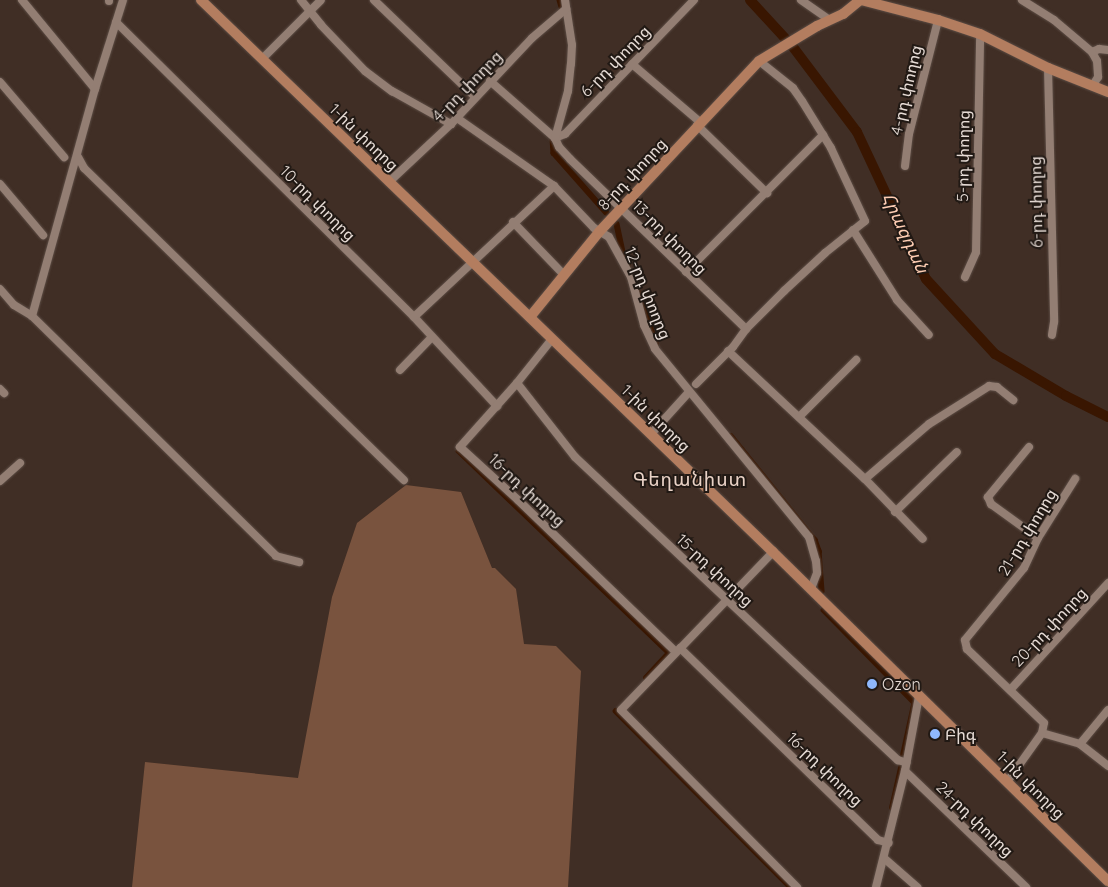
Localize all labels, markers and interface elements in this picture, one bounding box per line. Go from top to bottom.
street label: 6-րդ փողոց [576,21,654,101]
street label: 4-րդ փողոց [886,43,926,137]
street label: 4-րդ փողոց [428,46,506,126]
street label: 1-ին փողոց [326,99,402,175]
street label: 5-րդ փողոց [953,110,973,202]
street label: 8-րդ փողոց [594,134,670,214]
street label: 6-րդ փողոց [1026,156,1046,248]
street label: 10-րդ փողոց [276,161,360,245]
water label: Հրազդան [877,189,933,277]
street label: 13-րդ փողոց [629,196,711,278]
street label: 12-րդ փողոց [621,244,675,342]
street label: 1-ին փողոց [618,380,694,456]
street label: 16-րդ փողոց [485,450,569,530]
district label: Գեղանիստ [632,469,748,491]
street label: 21-րդ փողոց [994,485,1060,579]
street label: 15-րդ փողոց [673,530,757,610]
street label: 20-րդ փողոց [1007,583,1091,671]
place label: Ozon [882,674,921,694]
marker: Ozon [866,678,878,690]
place label: Բիգ [945,724,976,744]
street label: 16-րդ փողոց [783,728,867,810]
marker: Բիգ [929,728,941,740]
street label: 1-ին փողոց [993,747,1069,823]
street label: 24-րդ փողոց [932,777,1018,861]

